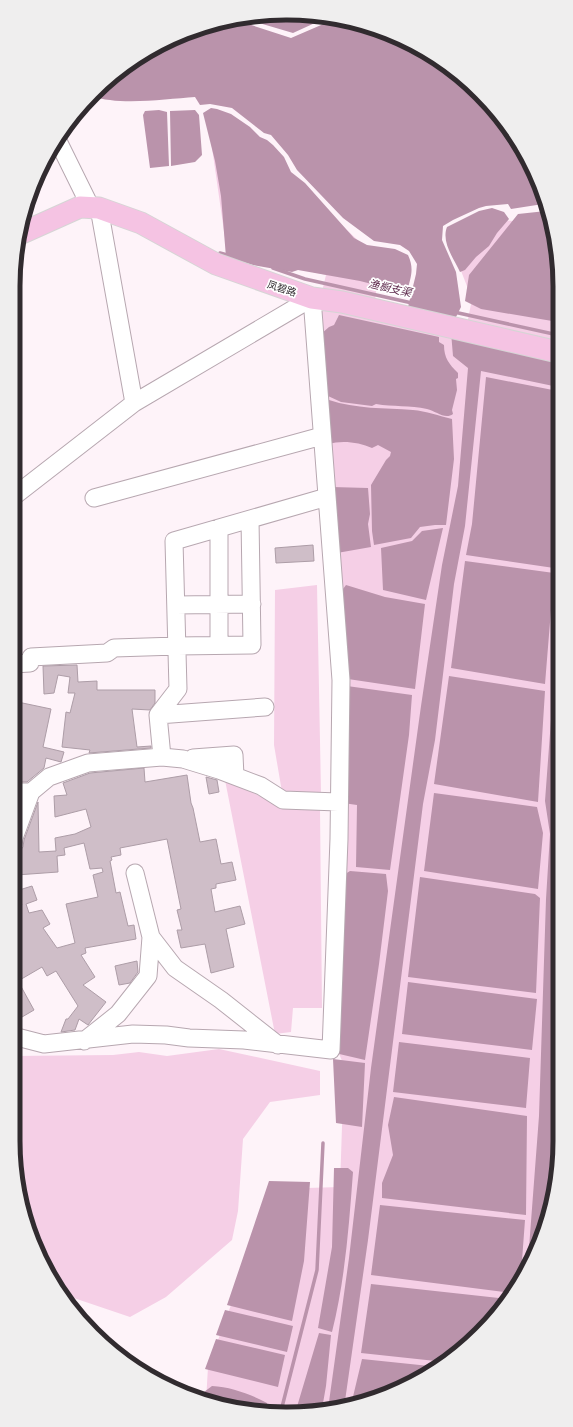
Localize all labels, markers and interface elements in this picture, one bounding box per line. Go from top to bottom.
water label: 渔橱支渠 [367,277,415,299]
street label: 凤碧路 [266,279,298,298]

